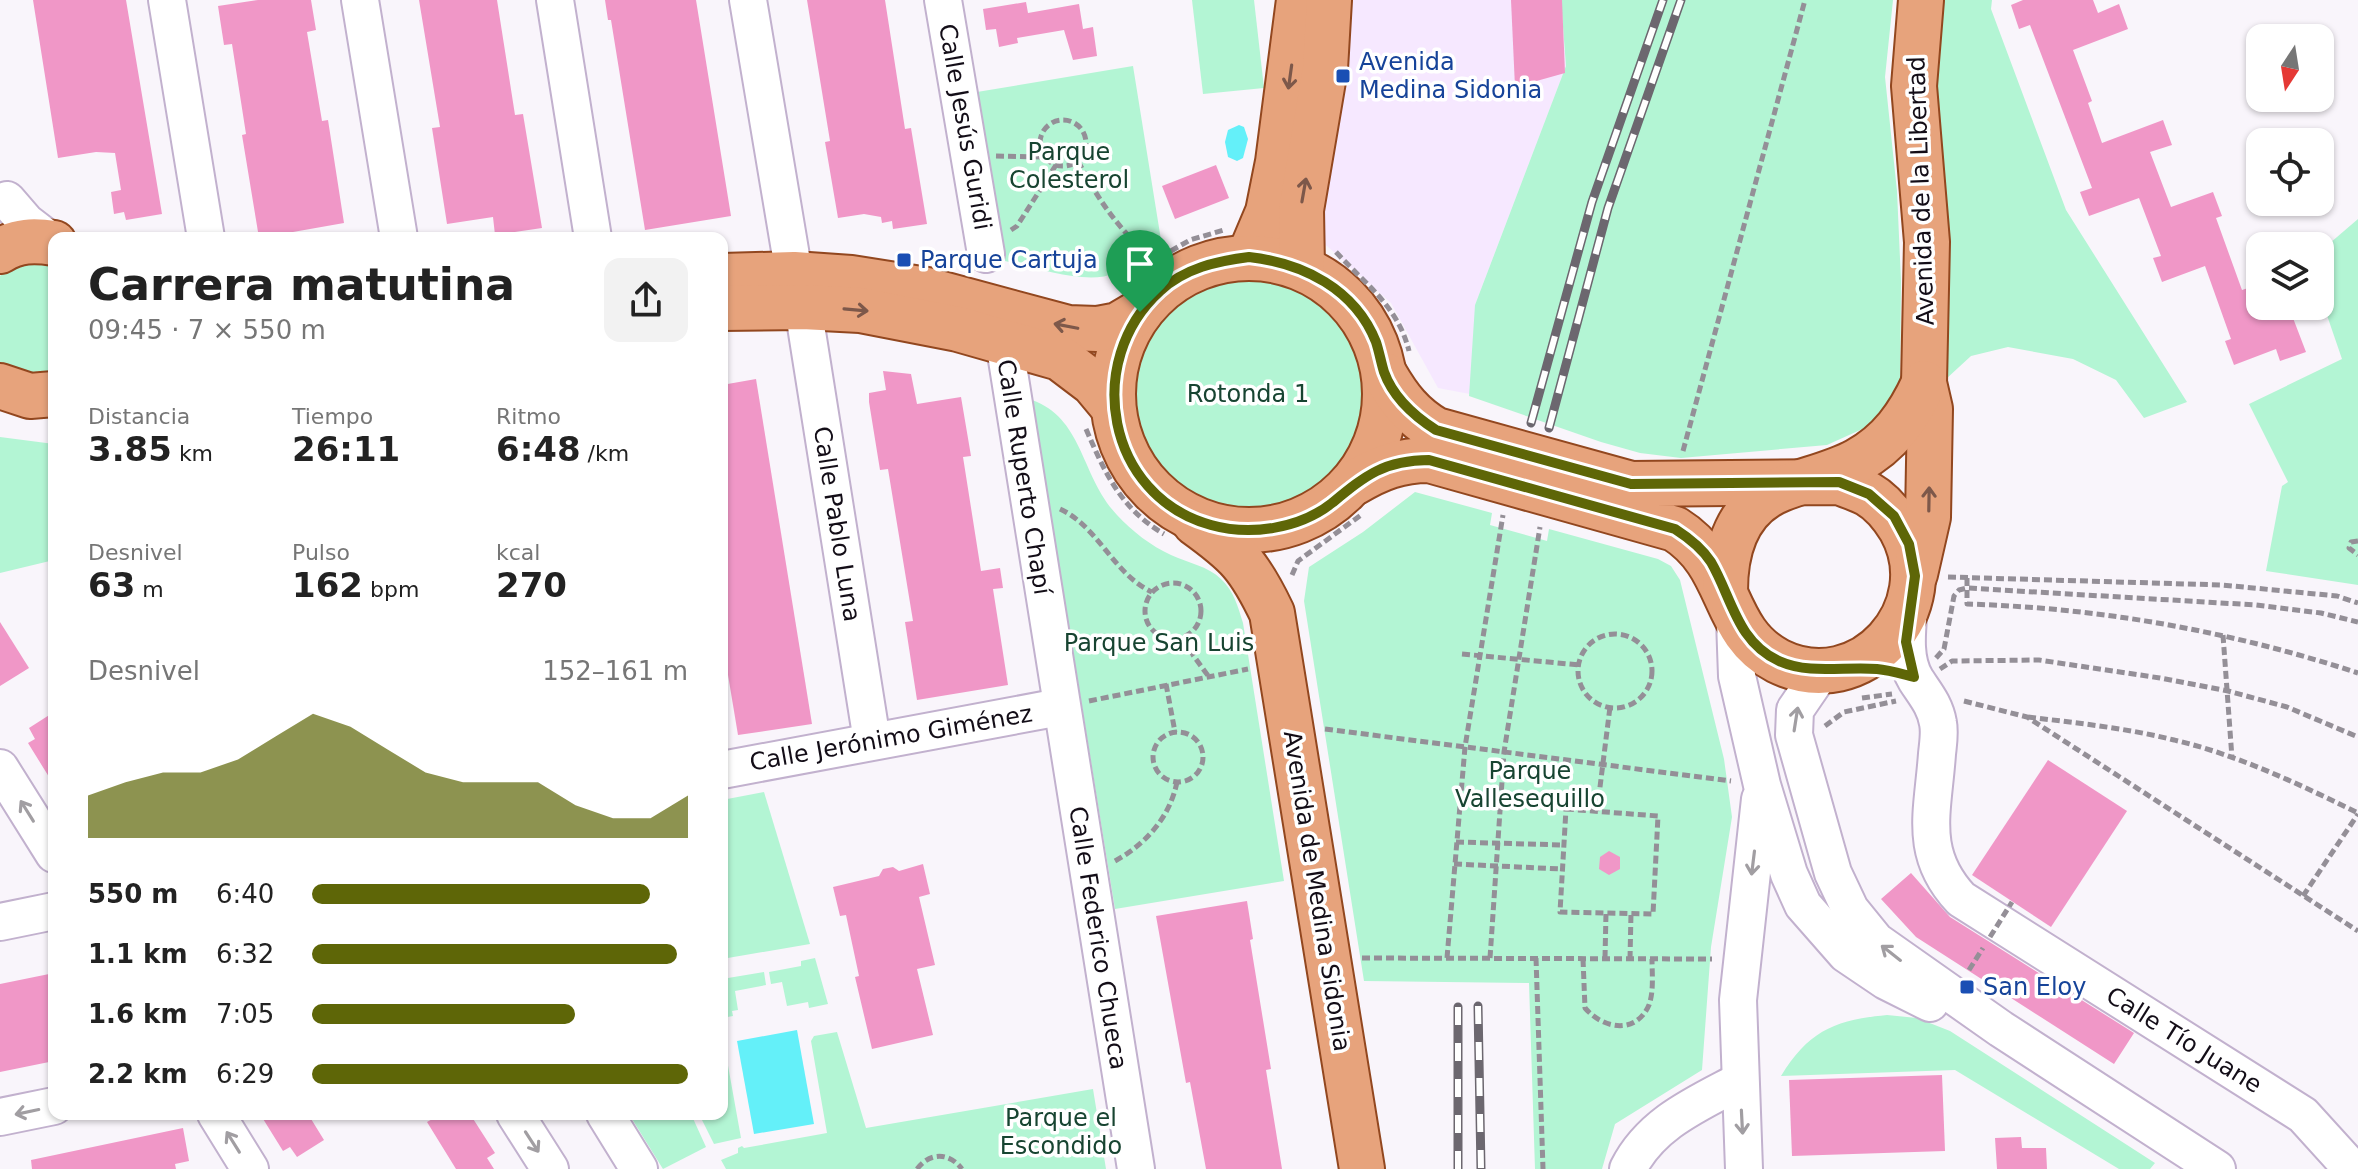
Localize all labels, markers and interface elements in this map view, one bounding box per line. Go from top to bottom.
street label: Calle Jesús Guridi [933,22,997,232]
north arrow [2246,24,2334,112]
map controls [2246,24,2334,320]
place label: Avenida Medina Sidonia [1359,48,1542,104]
street label: Avenida de la Libertad [1902,56,1940,326]
one-way arrow [1282,64,1297,89]
marker: Avenida Medina Sidonia [1334,67,1352,85]
button: locate [2246,128,2334,216]
park label: Parque Colesterol [1009,138,1129,194]
one-way arrow [1298,178,1313,204]
pin [1106,230,1174,312]
button: layers [2246,232,2334,320]
icon: arrive [1118,242,1162,286]
place label: Parque Cartuja [920,246,1098,274]
marker: Parque Cartuja [895,251,913,269]
button: share [604,258,688,342]
text: Carrera matutina [88,259,515,310]
one-way arrow [842,303,869,318]
text: 09:45 · 7 × 550 m [88,315,326,345]
one-way arrow [1054,317,1080,332]
street label: Calle Ruperto Chapí [992,357,1057,598]
park label: Rotonda 1 [1187,380,1309,408]
text: Distancia [88,404,190,429]
text: Tiempo [292,404,373,429]
text: Ritmo [496,404,561,429]
street label: Calle Pablo Luna [808,424,866,624]
text: 3.85 [88,429,172,469]
text: 26:11 [292,429,400,469]
text: 6:48 [496,429,581,469]
text: km [172,441,213,466]
text: /km [581,441,629,466]
one-way arrow [1921,486,1936,513]
text: Desnivel [88,540,183,565]
text: Pulso [292,540,350,565]
text: kcal [496,540,540,565]
text: 63 [88,565,135,605]
text: 162 [292,565,363,605]
text: 270 [496,565,567,605]
text: m [135,577,164,602]
text: bpm [363,577,419,602]
park label: Parque San Luis [1064,629,1254,657]
text: Desnivel [88,656,200,686]
text: 152–161 m [542,656,688,686]
street label: Calle Jerónimo Giménez [747,699,1035,777]
one-way arrow [1789,707,1804,733]
street label: Avenida de Medina Sidonia [1278,729,1356,1053]
park label: Parque Vallesequillo [1455,757,1605,813]
one-way arrow [19,800,35,823]
street label: Calle Federico Chueca [1063,804,1133,1072]
one-way arrow [1745,849,1760,876]
text: 550 m [88,879,178,909]
text: 6:40 [216,879,274,909]
text: 1.1 km [88,939,188,969]
text: 6:32 [216,939,274,969]
one-way arrow [1881,945,1902,962]
place label: San Eloy [1983,973,2087,1001]
marker: San Eloy [1958,978,1976,996]
street label: Calle Tío Juane [2101,981,2267,1099]
text: 1.6 km [88,999,188,1029]
text: 7:05 [216,999,274,1029]
text: 2.2 km [88,1059,188,1089]
text: 6:29 [216,1059,274,1089]
park label: Parque el Escondido [1000,1104,1122,1160]
one-way arrow [15,1105,40,1120]
one-way arrow [1735,1108,1750,1135]
one-way arrow [524,1130,541,1152]
one-way arrow [225,1131,242,1153]

